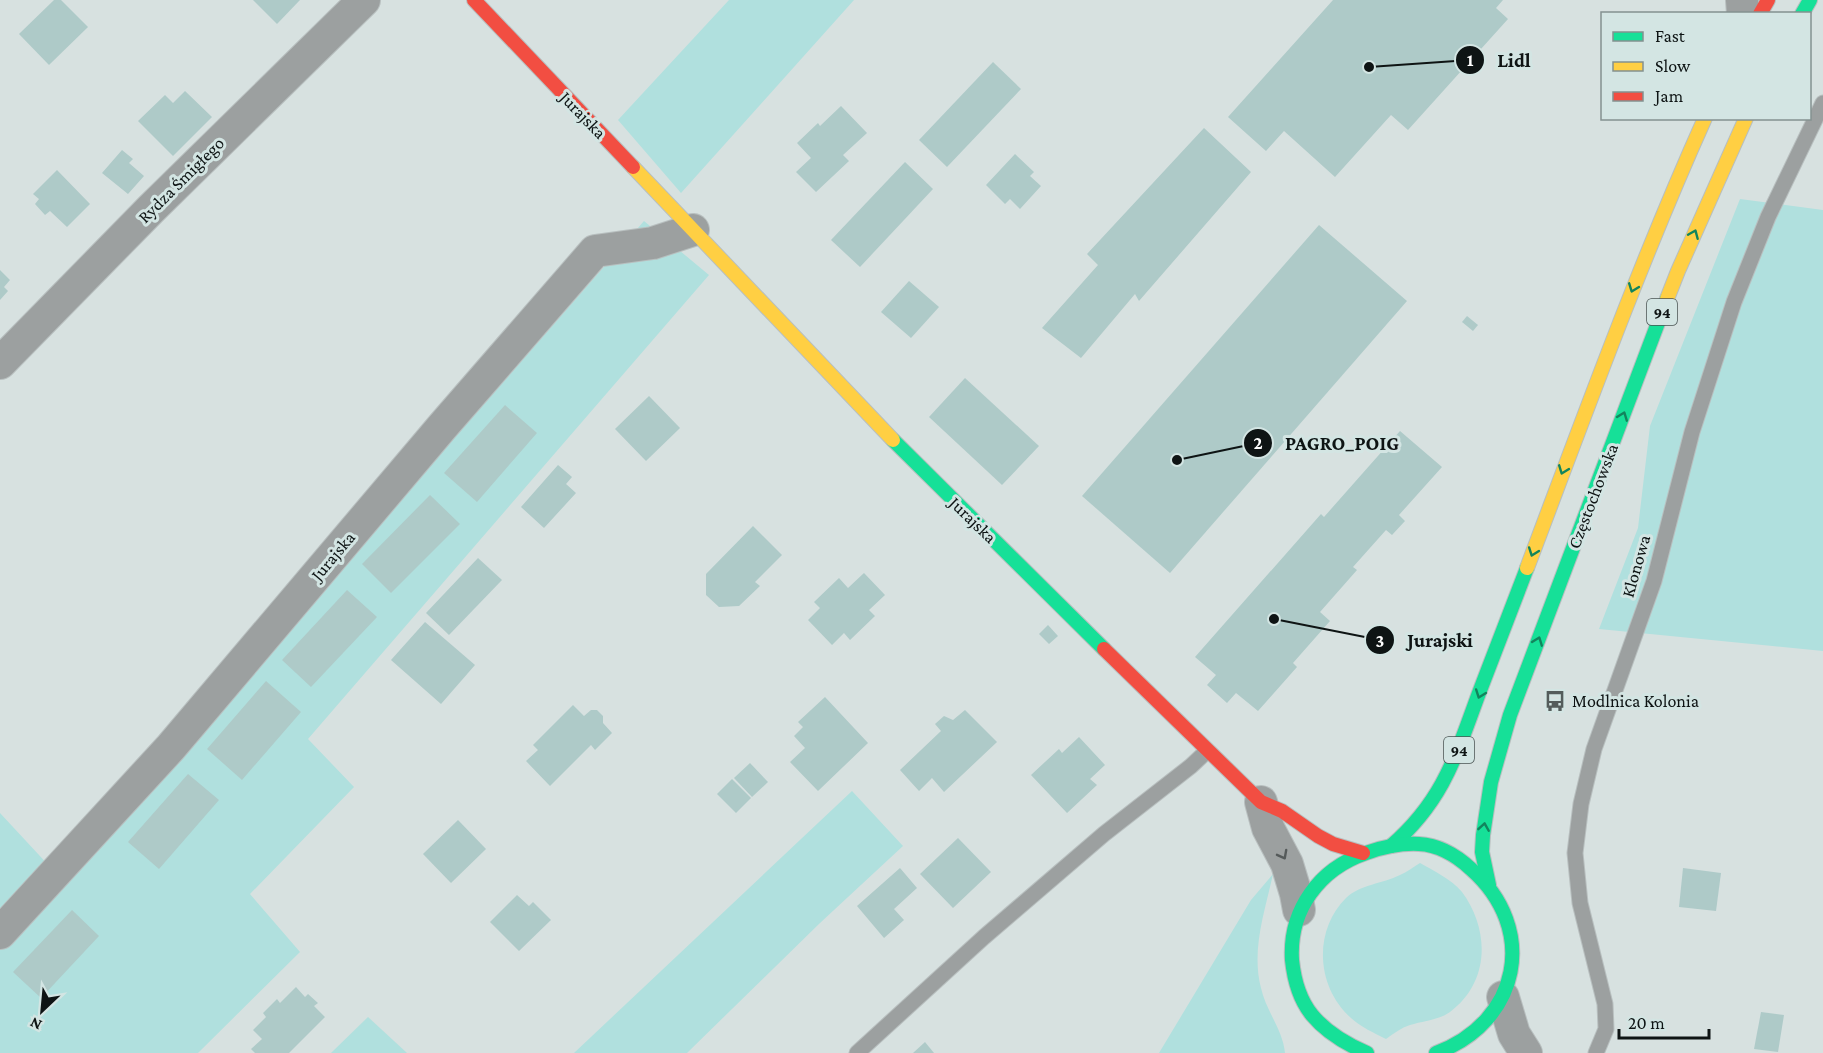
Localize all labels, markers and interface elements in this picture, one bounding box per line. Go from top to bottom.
legend [1601,12,1811,120]
text: Fast [1655,26,1686,46]
callout: Lidl [1455,41,1543,79]
text: Lidl [1497,49,1531,71]
text: 1 [1467,50,1474,70]
text: Slow [1655,56,1691,76]
street label: Jurajska [554,86,610,143]
text: Jam [1653,86,1684,106]
street label: Rydza Śmigłego [134,133,228,227]
one-way arrow [1686,230,1698,241]
one-way arrow [1628,282,1640,293]
road number: 94 [1647,299,1677,325]
one-way arrow [1616,411,1628,422]
callout: PAGRO_POIG [1243,424,1411,462]
text: PAGRO_POIG [1285,432,1399,454]
text: 2 [1253,433,1263,453]
street label: Częstochowska [1564,441,1622,551]
one-way arrow [1558,465,1571,475]
street label: Jurajska [943,491,1001,548]
street label: Jurajska [306,528,360,587]
street label: Klonowa [1618,532,1654,600]
one-way arrow [1527,547,1540,557]
callout: Jurajski [1365,621,1485,659]
text: Jurajski [1405,629,1473,652]
text: 3 [1376,631,1384,651]
one-way arrow [1531,636,1544,646]
one-way arrow [1475,688,1488,699]
bus stop icon: Modlnica Kolonia [1543,689,1567,713]
place label: Modlnica Kolonia [1572,691,1699,711]
road number: 94 [1444,737,1474,763]
one-way arrow [1478,823,1490,832]
one-way arrow [1276,849,1287,859]
north arrow [12,981,72,1041]
scale bar [1619,1002,1709,1040]
text: 20 m [1628,1013,1665,1033]
text: N [27,1014,44,1034]

